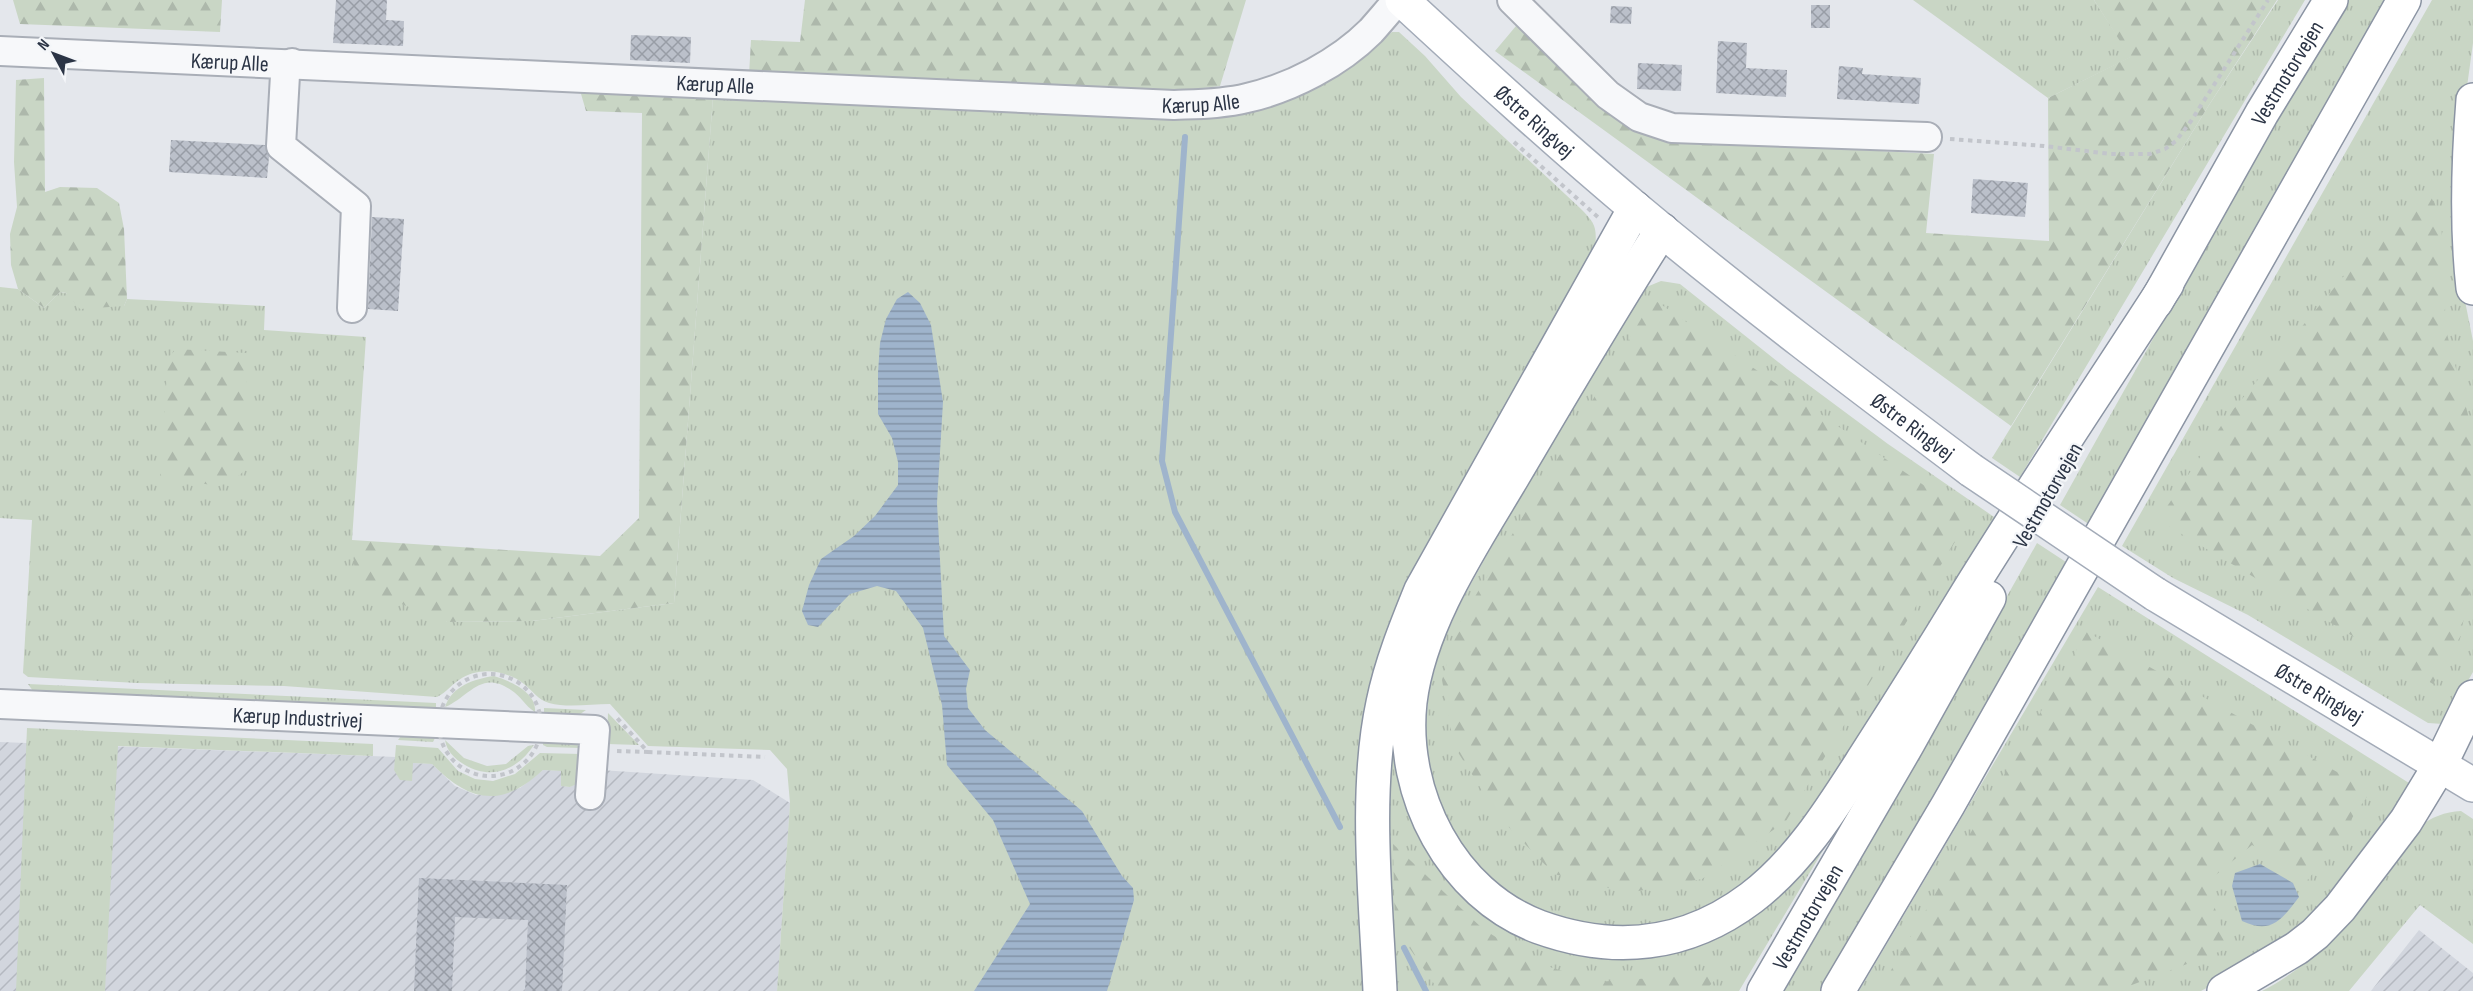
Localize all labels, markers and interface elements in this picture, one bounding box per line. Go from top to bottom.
street label: Vestmotorvejen [2246,16,2330,130]
north arrow [24,24,84,84]
text: N [34,36,54,55]
street label: Kærup Alle [190,48,269,78]
street label: Kærup Alle [676,70,755,101]
street label: Østre Ringvej [1489,80,1579,165]
street label: Kærup Alle [1161,88,1242,120]
street label: Østre Ringvej [1865,388,1959,468]
street label: Vestmotorvejen [2007,438,2089,553]
street label: Østre Ringvej [2270,658,2367,731]
street label: Kærup Industrivej [232,702,363,735]
street label: Vestmotorvejen [1767,860,1850,975]

